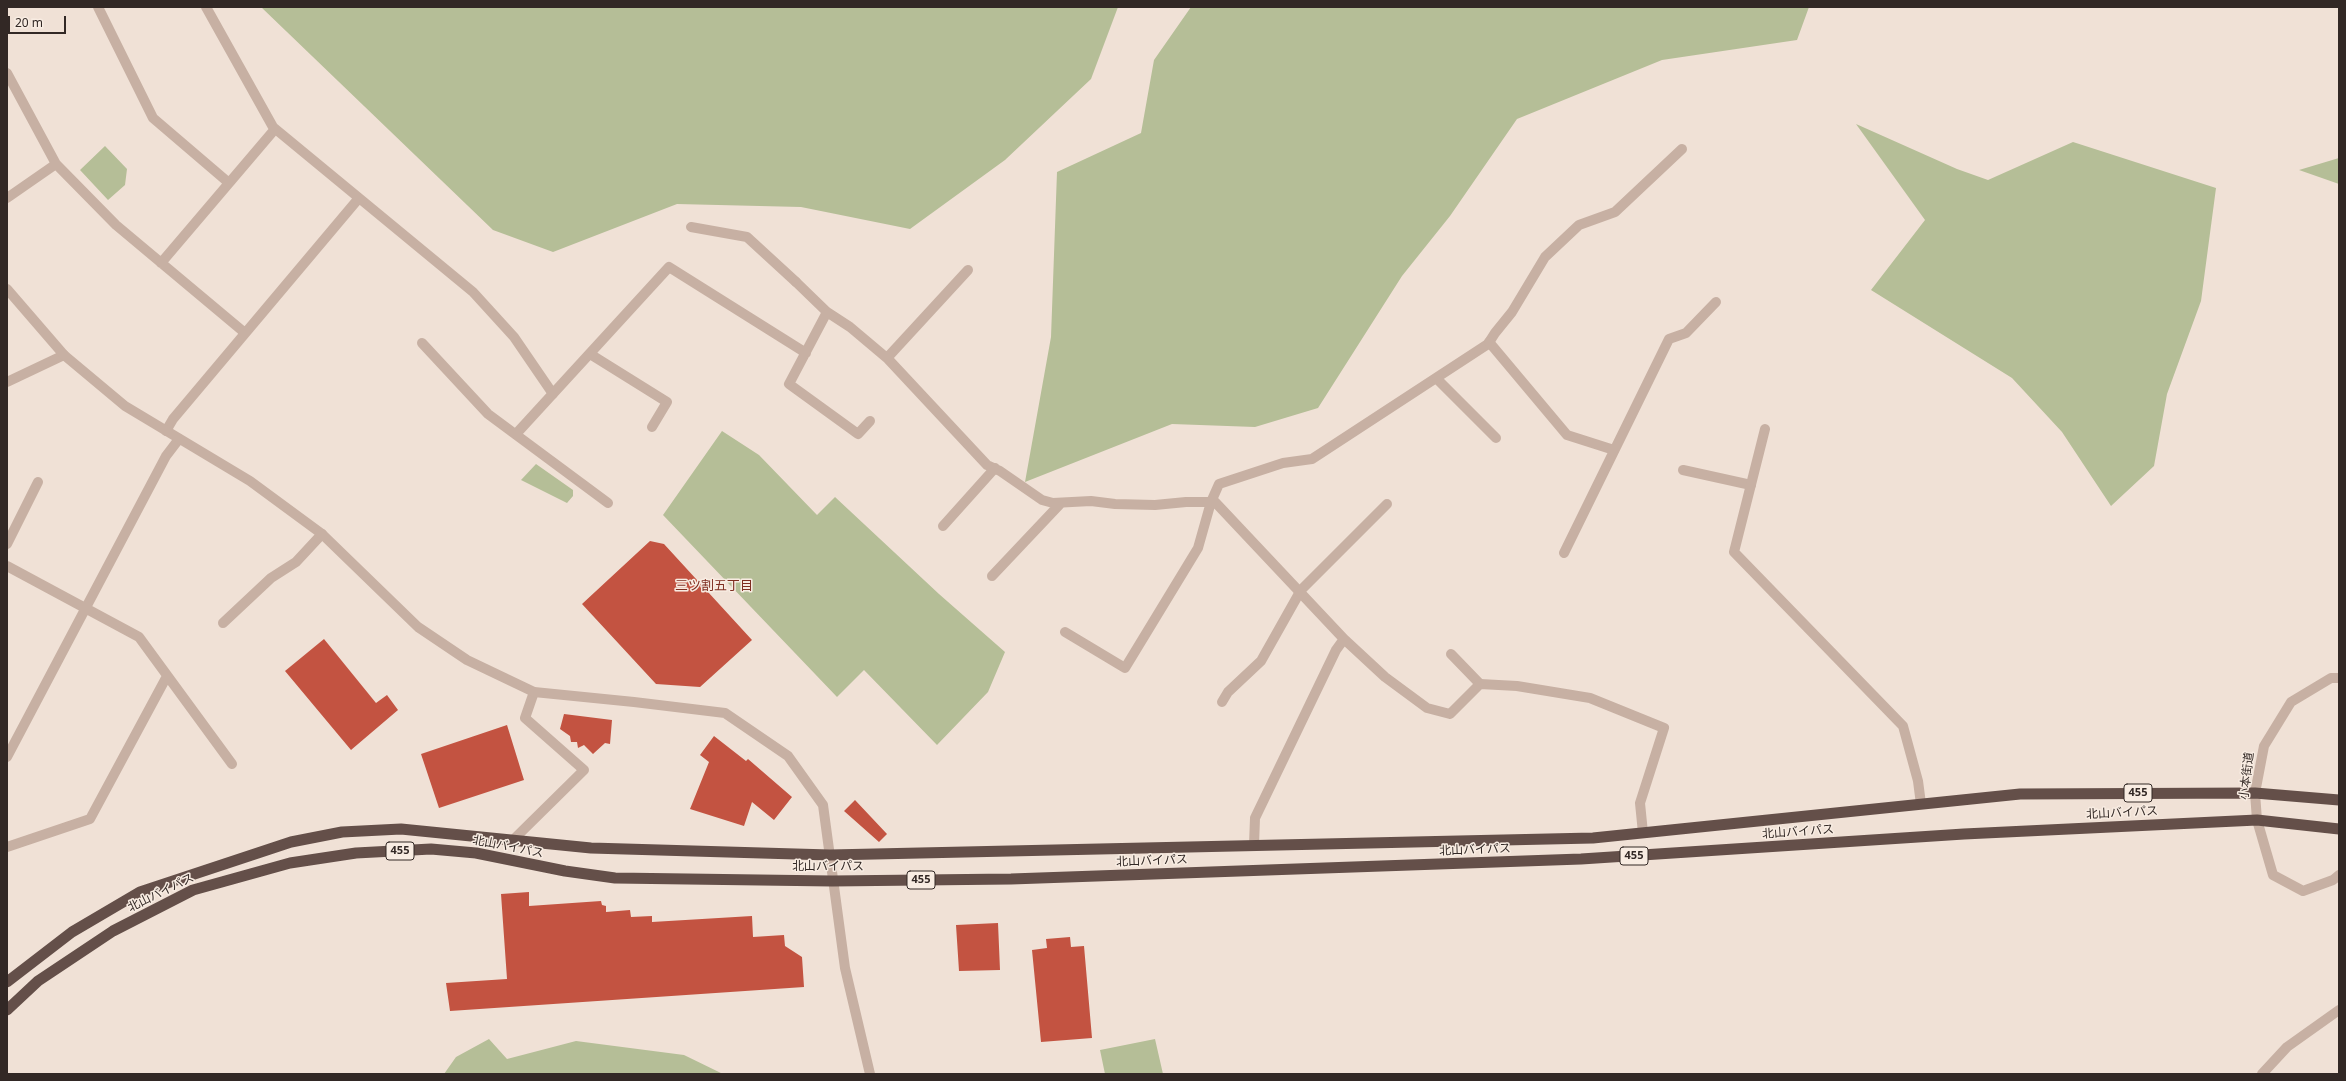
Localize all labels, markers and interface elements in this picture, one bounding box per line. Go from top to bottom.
scale bar [10,8,68,34]
text: 20 m [15,14,43,31]
district label: 三ツ割五丁目 [675,578,753,594]
street label: 小本街道 [2237,751,2257,801]
road number: 455 [2124,784,2152,802]
street label: 北山バイパス [2086,804,2158,822]
street label: 北山バイパス [1762,822,1834,842]
street label: 北山バイパス [471,833,545,861]
road number: 455 [386,842,414,860]
street label: 北山バイパス [1439,842,1511,858]
road number: 455 [1620,847,1648,865]
street label: 北山バイパス [1116,853,1188,869]
street label: 北山バイパス [792,860,864,874]
street label: 北山バイパス [125,871,197,915]
road number: 455 [907,871,935,889]

